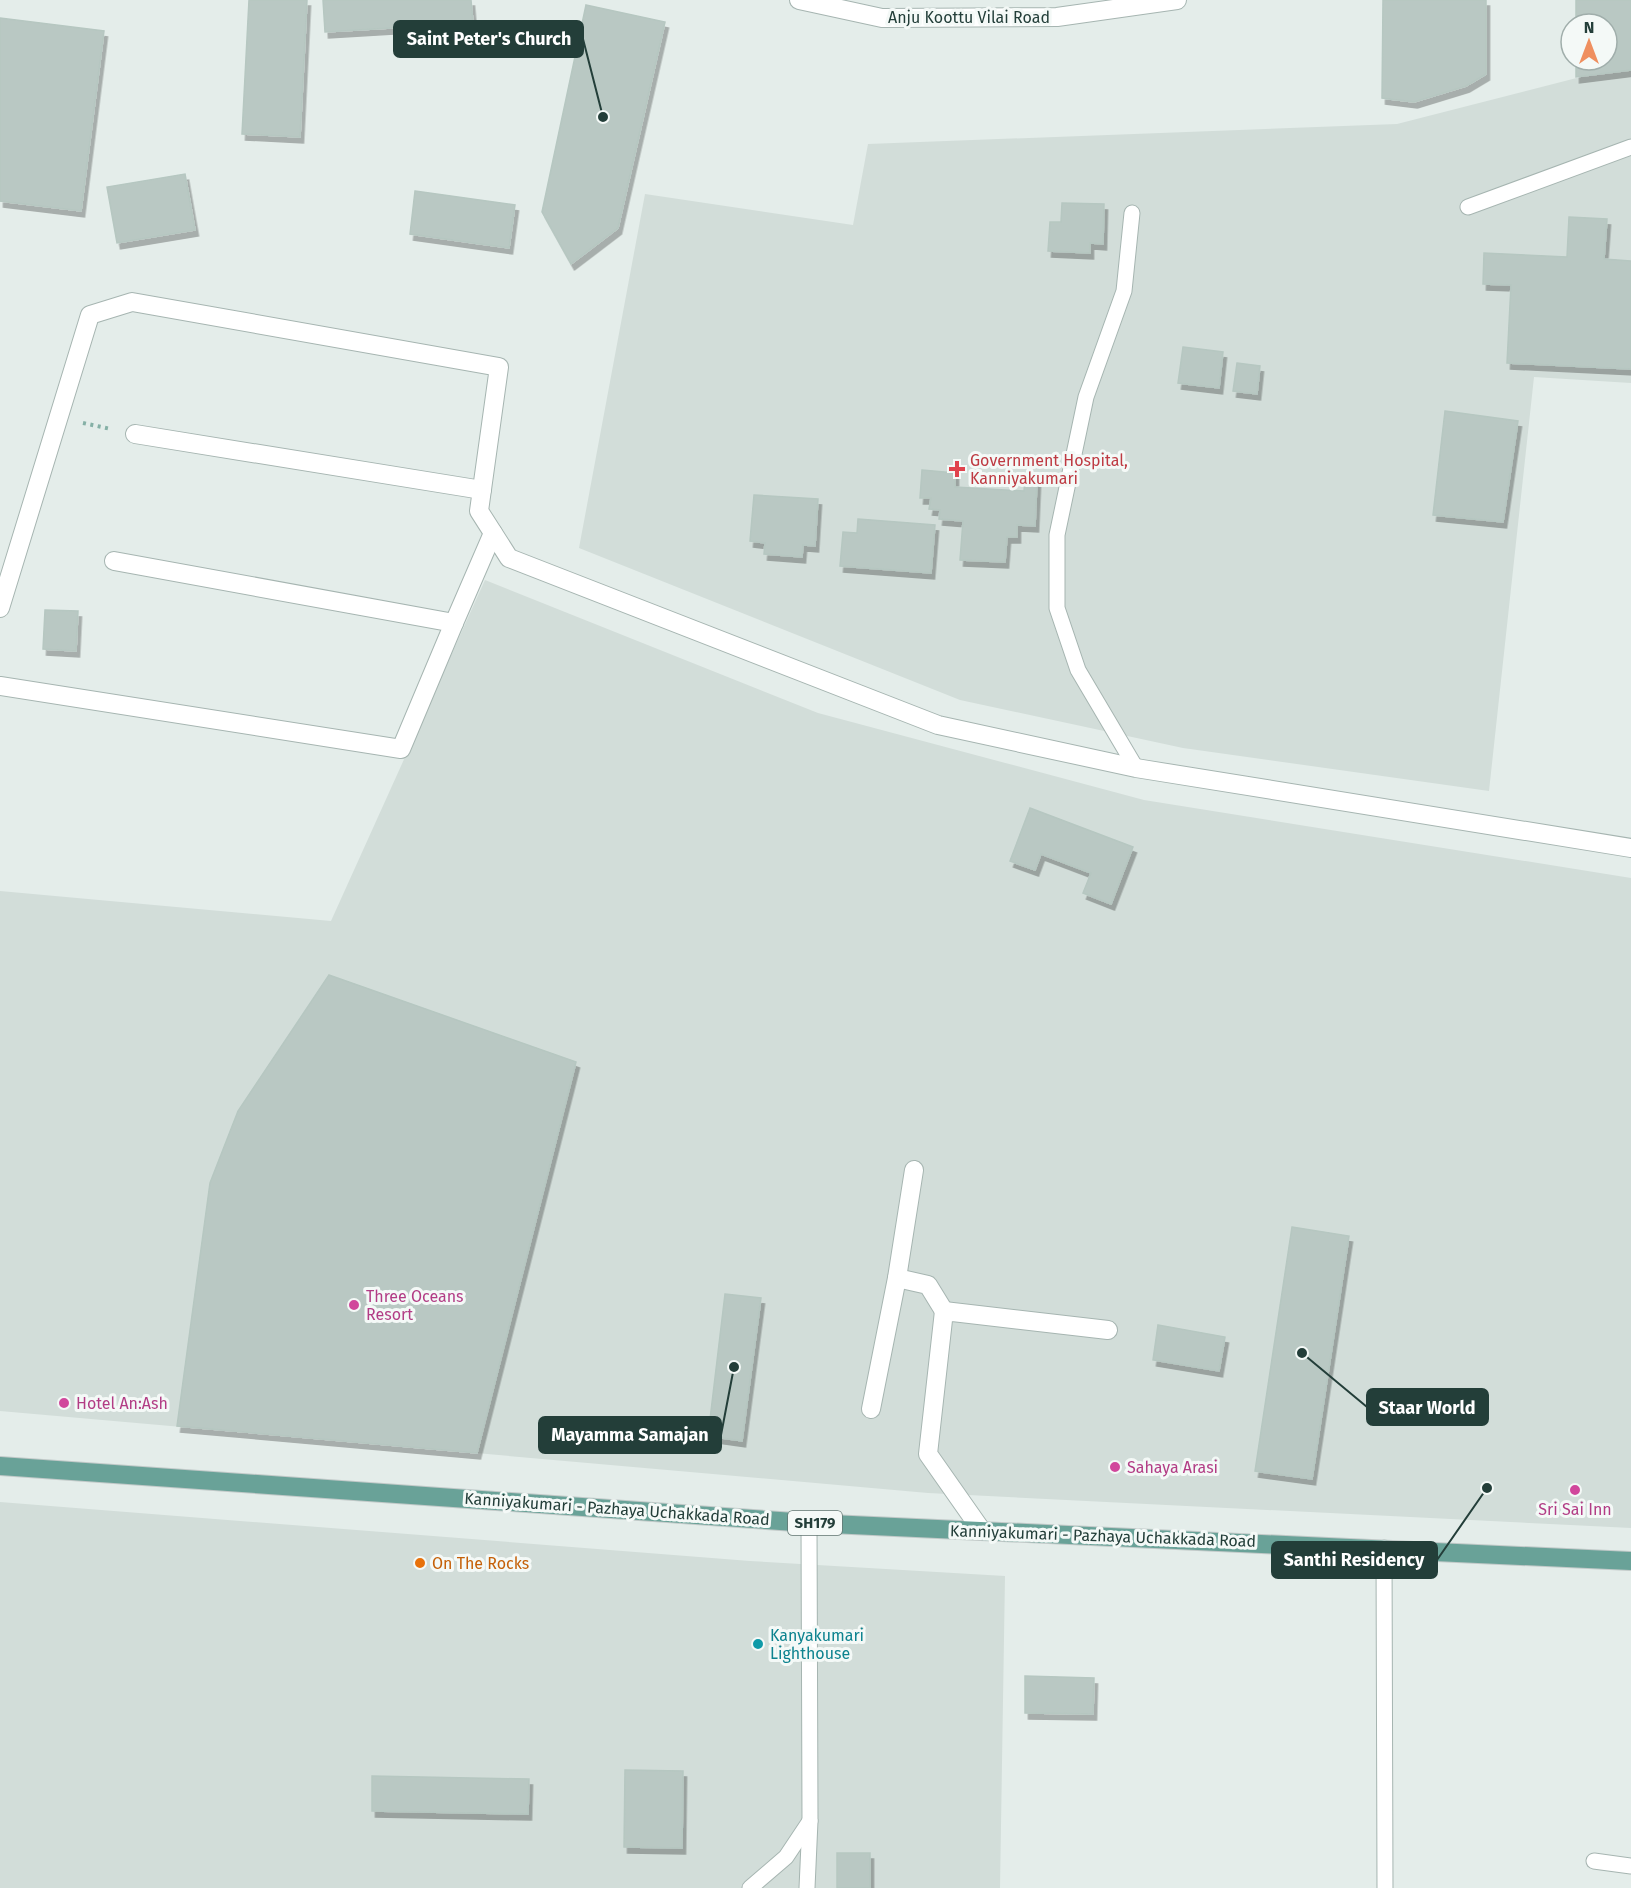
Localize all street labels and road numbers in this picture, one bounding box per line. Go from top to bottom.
street label: Anju Koottu Vilai Road [888,8,1050,27]
street label: Kanniyakumari - Pazhaya Uchakkada Road [464,1489,770,1529]
road number: SH179 [788,1511,842,1535]
street label: Kanniyakumari - Pazhaya Uchakkada Road [950,1521,1256,1551]

